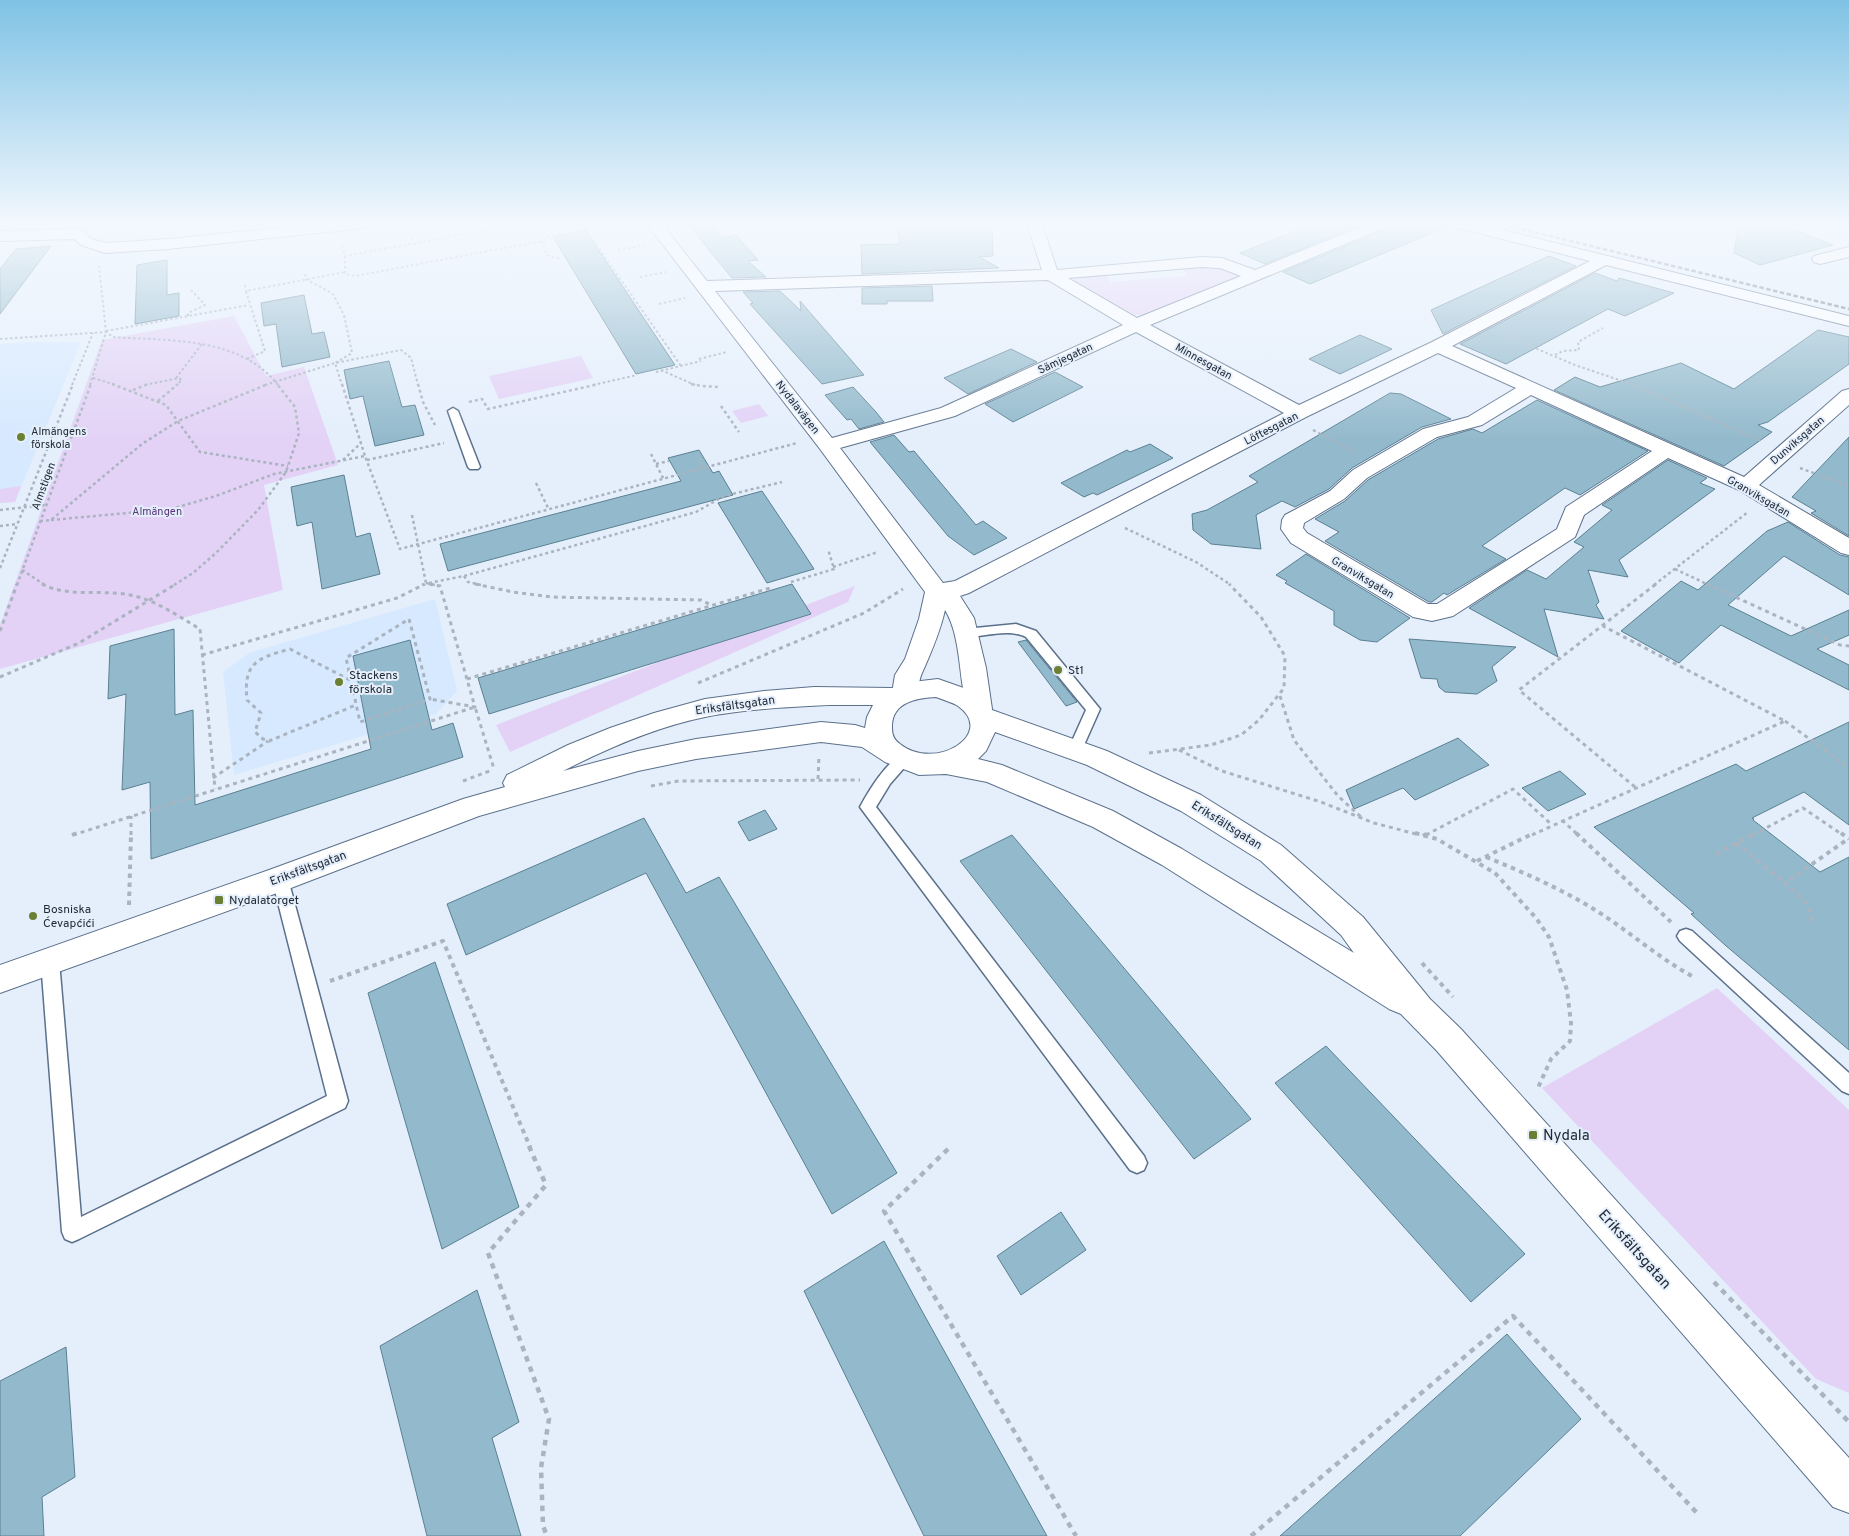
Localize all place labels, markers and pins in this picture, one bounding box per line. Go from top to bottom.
place label: Almängens förskola [31,425,86,452]
marker: Almängens förskola [15,431,27,443]
place label: St1 [1068,663,1084,679]
marker: St1 [1052,664,1064,676]
place label: Stackens förskola [349,668,398,698]
marker: Stackens förskola [333,676,345,688]
place label: Nydalatorget [229,893,299,909]
marker: Nydalatorget [213,894,225,906]
place label: Bosniska Ćevapćići [43,902,95,932]
marker: Bosniska Ćevapćići [27,910,39,922]
place label: Nydala [1543,1127,1590,1146]
marker: Nydala [1527,1129,1539,1141]

